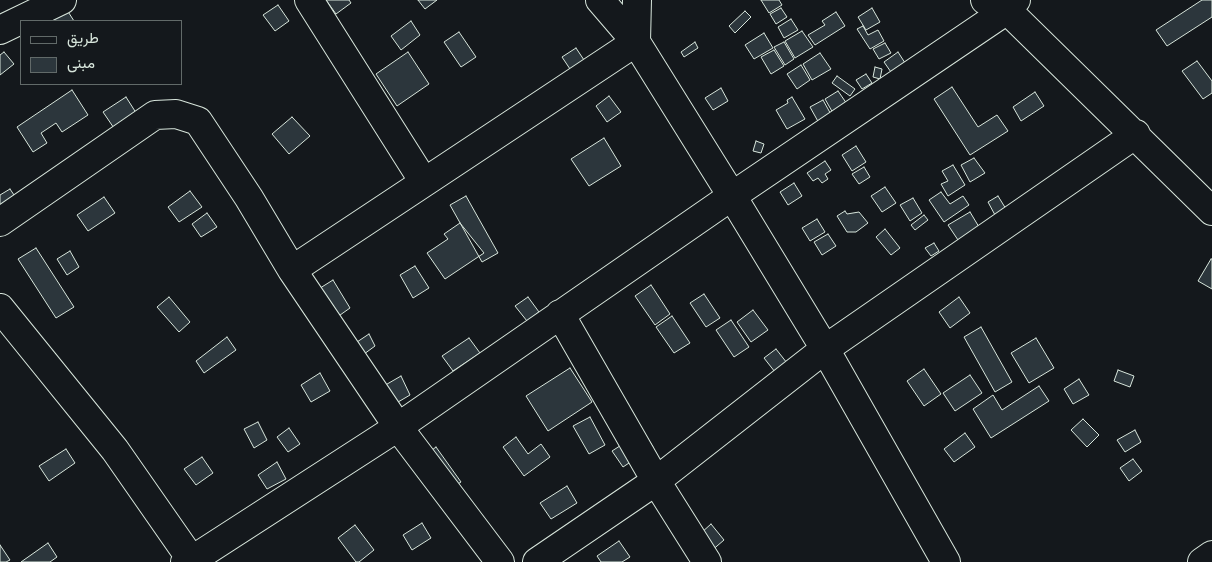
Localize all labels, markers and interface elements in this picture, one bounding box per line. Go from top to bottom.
legend [20,20,182,85]
text: طريق [67,28,99,46]
text: مبنى [67,53,95,71]

